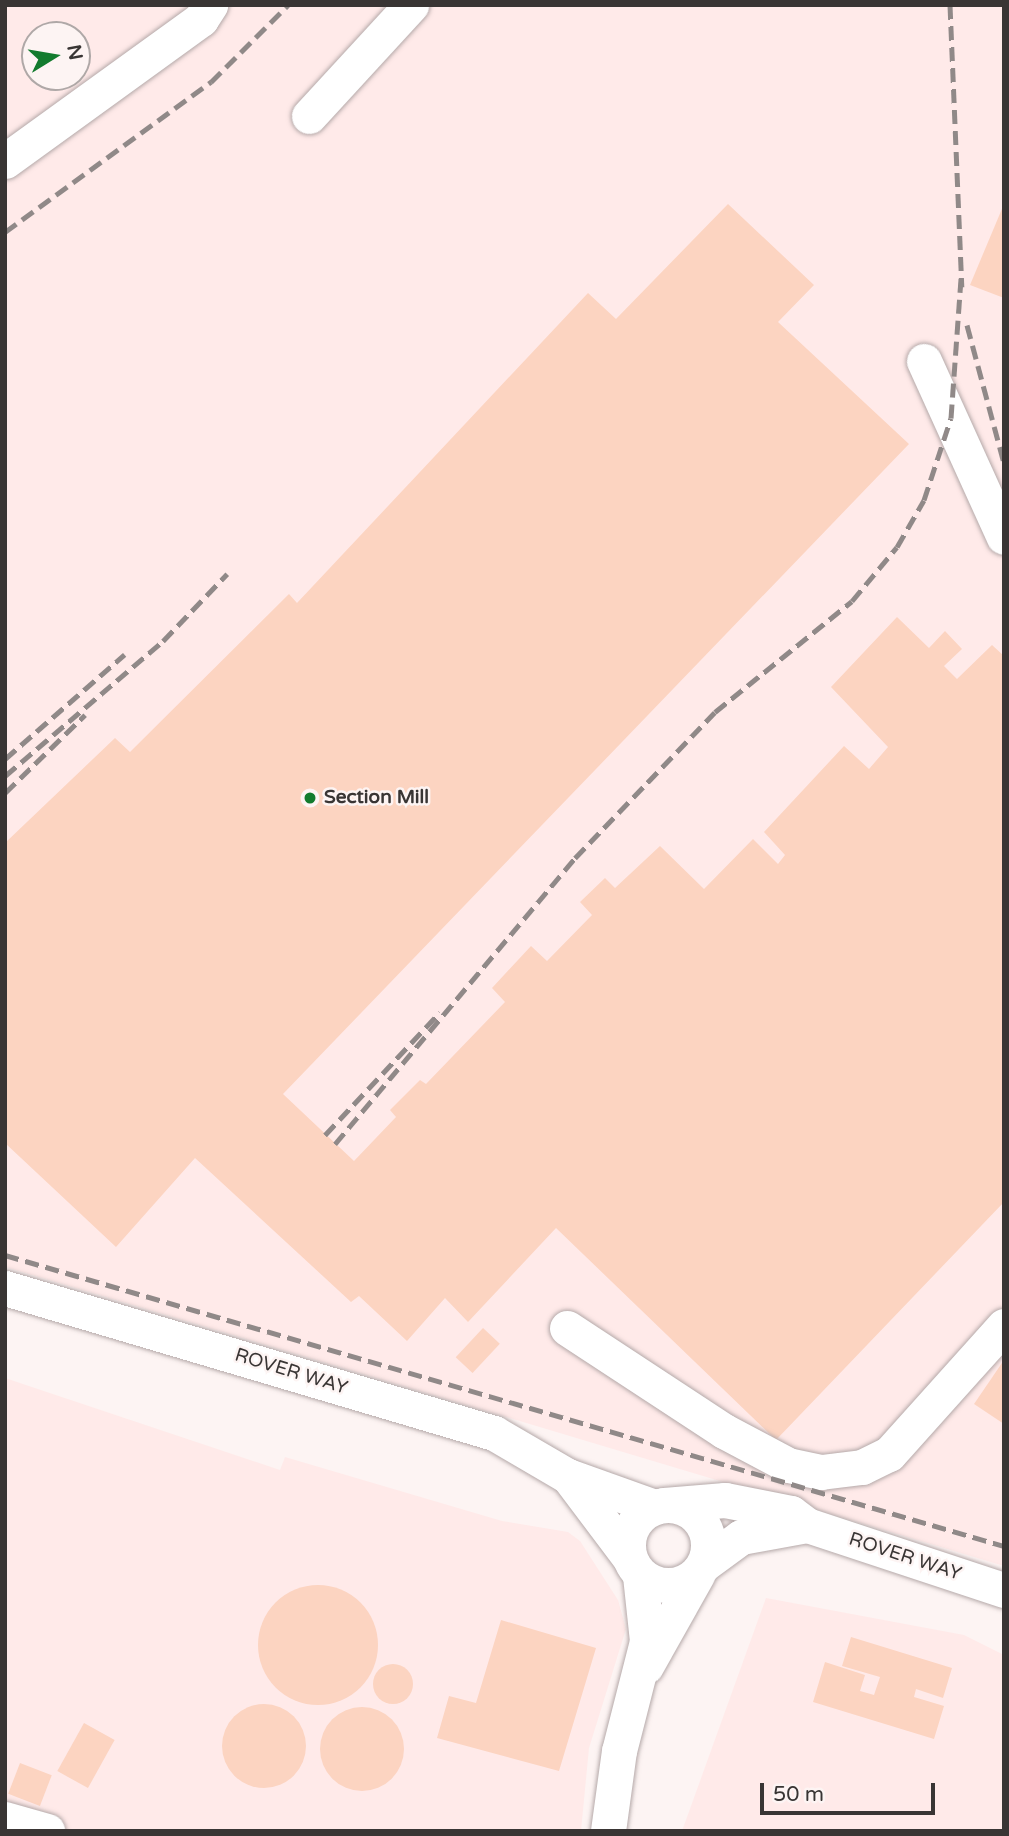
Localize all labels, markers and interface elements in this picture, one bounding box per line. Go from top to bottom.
north arrow [21,21,91,91]
text: N [62,43,87,62]
place label: Section Mill [324,787,429,809]
marker: Section Mill [302,790,318,806]
street label: ROVER WAY [232,1344,350,1400]
street label: ROVER WAY [846,1528,964,1586]
scale bar [764,1770,939,1814]
text: 50 m [773,1782,824,1807]

